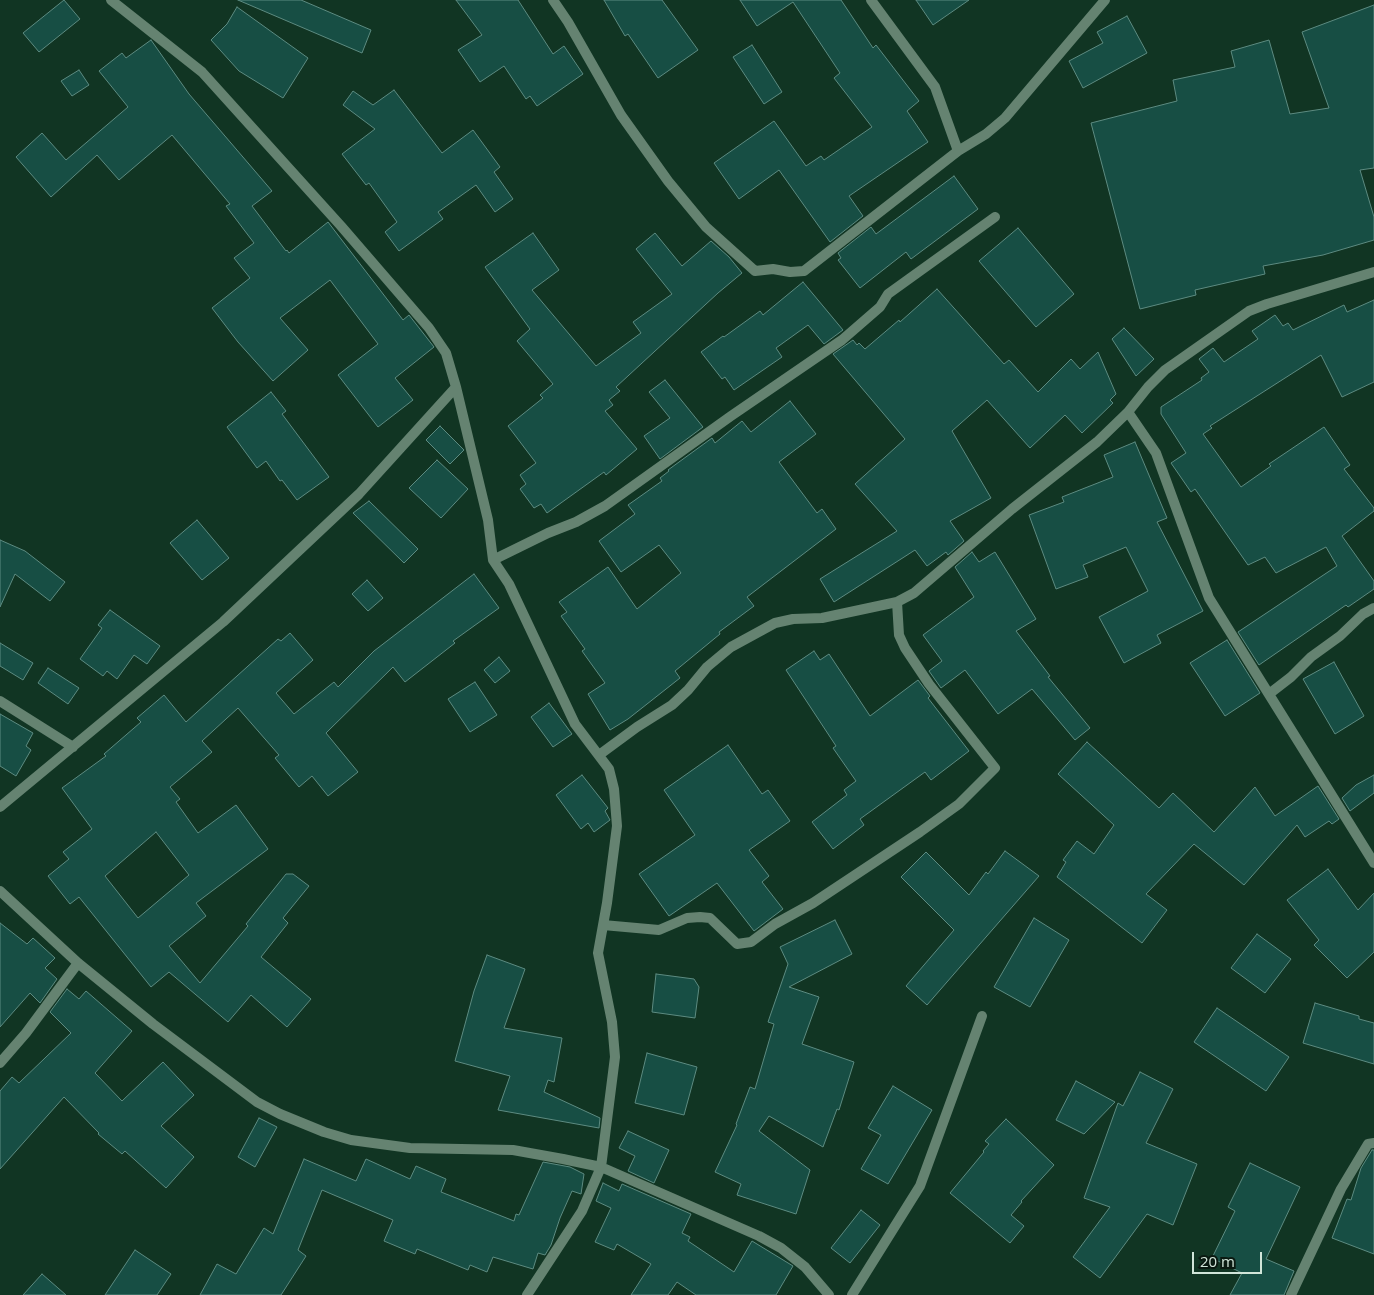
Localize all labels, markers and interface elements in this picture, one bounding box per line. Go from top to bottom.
scale bar [1194,1242,1264,1274]
text: 20 m [1200,1251,1235,1271]

